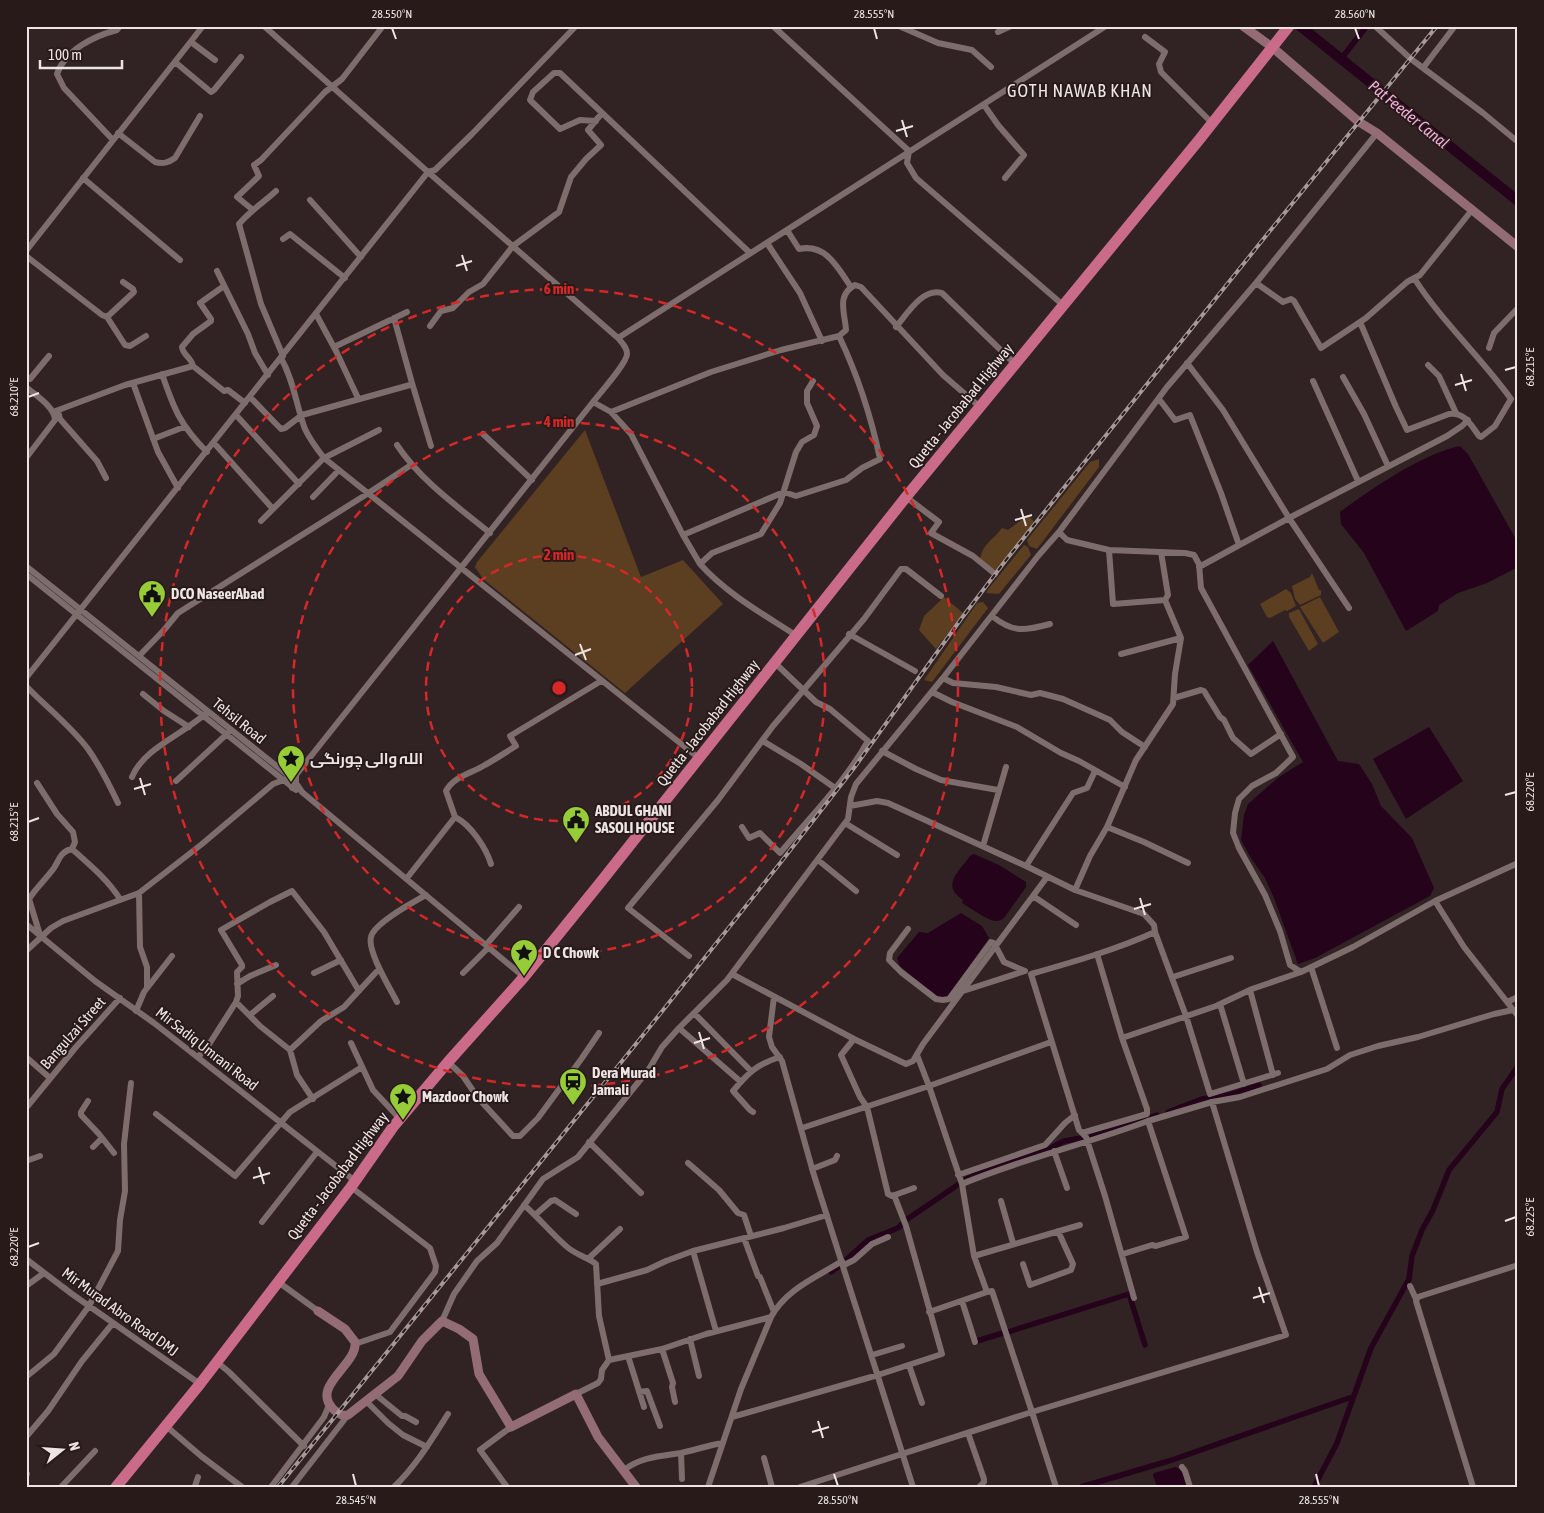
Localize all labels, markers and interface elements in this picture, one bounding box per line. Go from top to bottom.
text: 28.550°N [372,7,412,21]
text: 28.555°N [854,7,894,21]
text: 28.560°N [1335,7,1375,21]
scale bar [40,38,122,70]
text: 100 m [48,46,82,63]
water label: Pat Feeder Canal [1365,76,1453,152]
district label: GOTH NAWAB KHAN [1007,80,1153,101]
text: 6 min [544,280,574,297]
street label: Quetta - Jacobabad Highway [905,340,1016,472]
text: 68.215°E [1523,348,1537,386]
text: 68.210°E [7,378,21,416]
text: 4 min [543,413,574,430]
text: 2 min [544,546,574,563]
public building icon: DCO NaseerAbad [137,579,167,618]
place label: DCO NaseerAbad [171,585,264,602]
street label: Quetta - Jacobabad Highway [653,656,762,789]
centre of rings [550,679,568,697]
street label: Tehsil Road [209,694,269,747]
place icon: اللہ والی چورنگی [276,744,306,783]
place label: اللہ والی چورنگی [310,750,423,770]
text: 68.220°E [1523,773,1537,811]
place label: ABDUL GHANI SASOLI HOUSE [594,802,675,836]
text: 68.215°E [7,803,21,841]
public building icon: ABDUL GHANI SASOLI HOUSE [561,805,591,844]
place icon: D C Chowk [509,938,539,977]
place label: D C Chowk [543,944,599,961]
street label: Bangulzai Street [37,993,109,1072]
street label: Mir Sadiq Umrani Road [153,1003,262,1094]
place label: Dera Murad Jamali [591,1064,656,1098]
station icon: Dera Murad Jamali [558,1067,588,1106]
place icon: Mazdoor Chowk [388,1082,418,1121]
place label: Mazdoor Chowk [422,1088,509,1105]
street label: Quetta - Jacobabad Highway [284,1108,391,1243]
text: 68.225°E [1523,1198,1537,1236]
text: 68.220°E [7,1228,21,1266]
street label: Mir Murad Abro Road DMJ [59,1264,182,1359]
north arrow [38,1426,88,1476]
text: N [66,1440,83,1452]
text: 28.545°N [336,1493,376,1507]
text: 28.550°N [818,1493,858,1507]
text: 28.555°N [1299,1493,1339,1507]

